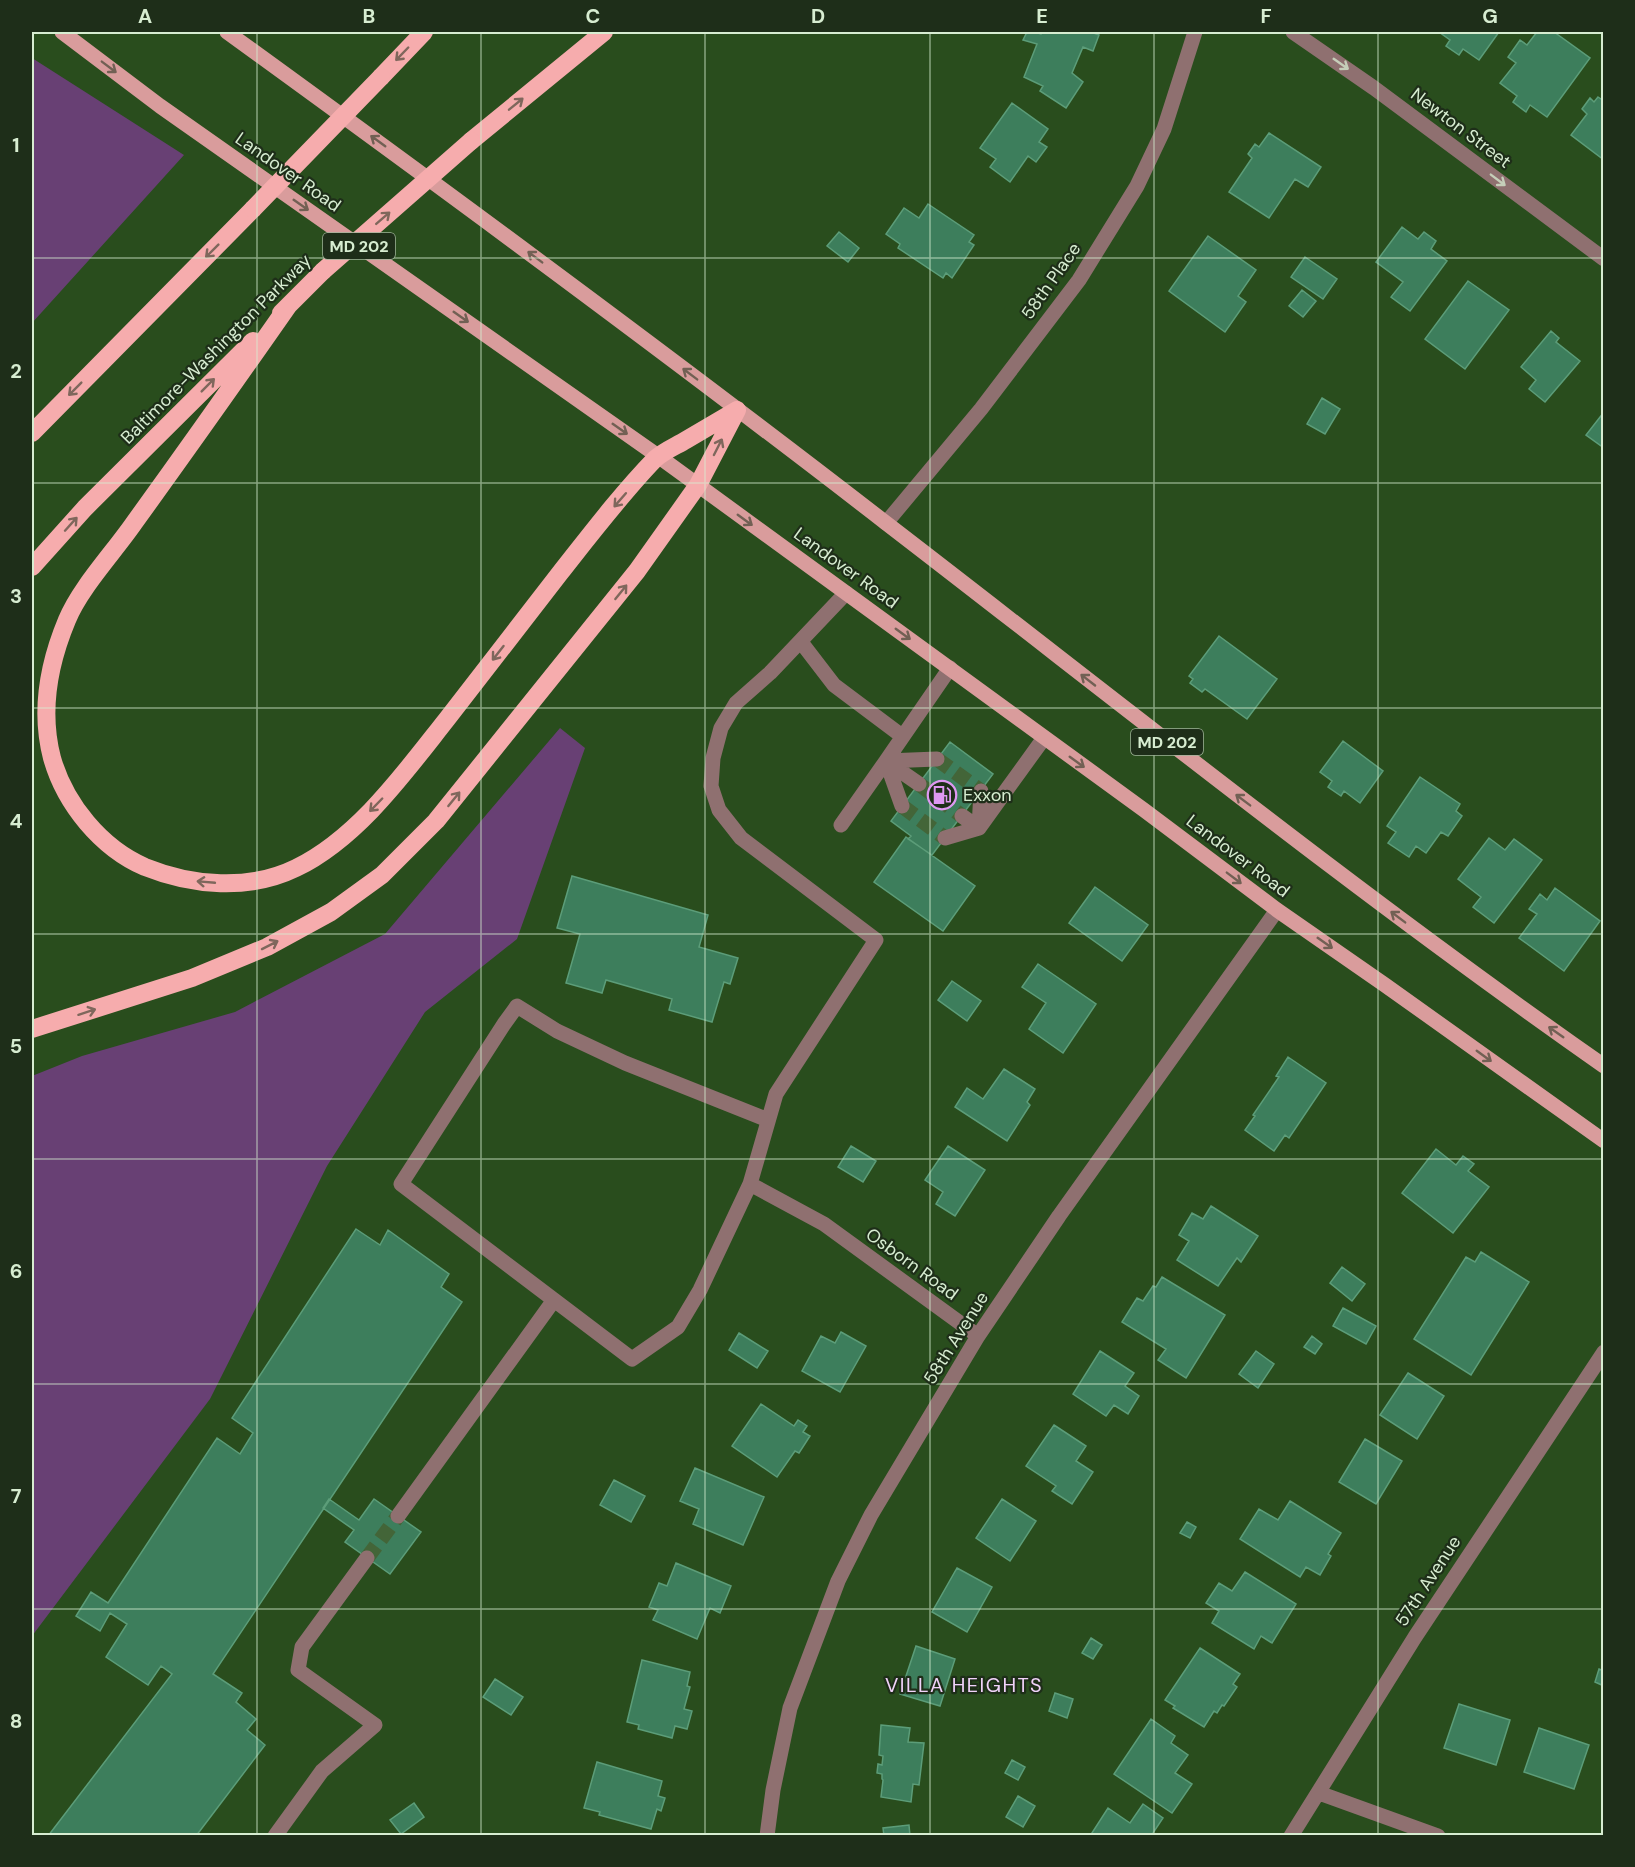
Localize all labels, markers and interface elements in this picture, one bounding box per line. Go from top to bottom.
text: A [138,3,152,29]
text: B [363,3,375,29]
text: C [586,3,600,29]
text: D [811,3,825,29]
text: E [1036,3,1048,29]
text: F [1260,3,1272,29]
text: G [1482,3,1498,29]
one-way arrow [396,46,410,61]
one-way arrow [1333,58,1349,70]
one-way arrow [100,61,116,73]
street label: Newton Street [1406,82,1516,174]
one-way arrow [508,97,523,111]
street label: Landover Road [230,127,346,217]
text: 1 [12,132,20,158]
one-way arrow [370,135,386,147]
one-way arrow [1490,174,1506,187]
one-way arrow [293,199,309,211]
one-way arrow [375,211,390,225]
road number: MD 202 [323,233,395,259]
street label: 58th Place [1016,238,1086,324]
one-way arrow [205,243,220,258]
street label: Baltimore-Washington Parkway [116,249,316,449]
one-way arrow [527,251,543,263]
one-way arrow [452,311,468,323]
text: 2 [10,358,22,384]
one-way arrow [683,368,699,381]
one-way arrow [201,378,216,393]
one-way arrow [67,382,82,396]
one-way arrow [612,423,628,436]
one-way arrow [712,439,724,457]
one-way arrow [613,492,627,507]
one-way arrow [737,513,753,526]
one-way arrow [64,517,78,532]
street label: Landover Road [789,522,903,614]
text: 3 [10,583,22,609]
one-way arrow [614,584,627,600]
one-way arrow [895,628,911,641]
one-way arrow [492,644,505,660]
one-way arrow [1081,674,1097,687]
road number: MD 202 [1131,729,1203,755]
one-way arrow [1069,756,1085,768]
fuel station icon: Exxon [926,779,958,811]
place label: Exxon [963,783,1012,807]
one-way arrow [448,792,461,808]
one-way arrow [1235,793,1251,806]
one-way arrow [369,797,383,812]
text: 4 [10,808,23,834]
street label: Landover Road [1181,809,1295,903]
one-way arrow [1226,871,1242,884]
one-way arrow [197,876,216,887]
one-way arrow [1391,911,1407,923]
one-way arrow [1316,937,1333,949]
one-way arrow [261,939,279,950]
one-way arrow [77,1006,96,1017]
one-way arrow [1548,1026,1564,1038]
text: 5 [10,1033,22,1059]
one-way arrow [1476,1049,1492,1062]
street label: Osborn Road [861,1222,963,1306]
text: 6 [10,1258,22,1284]
street label: 58th Avenue [918,1287,994,1389]
text: 7 [11,1483,22,1509]
street label: 57th Avenue [1390,1531,1466,1631]
district label: VILLA HEIGHTS [885,1672,1043,1698]
text: 8 [10,1708,22,1734]

